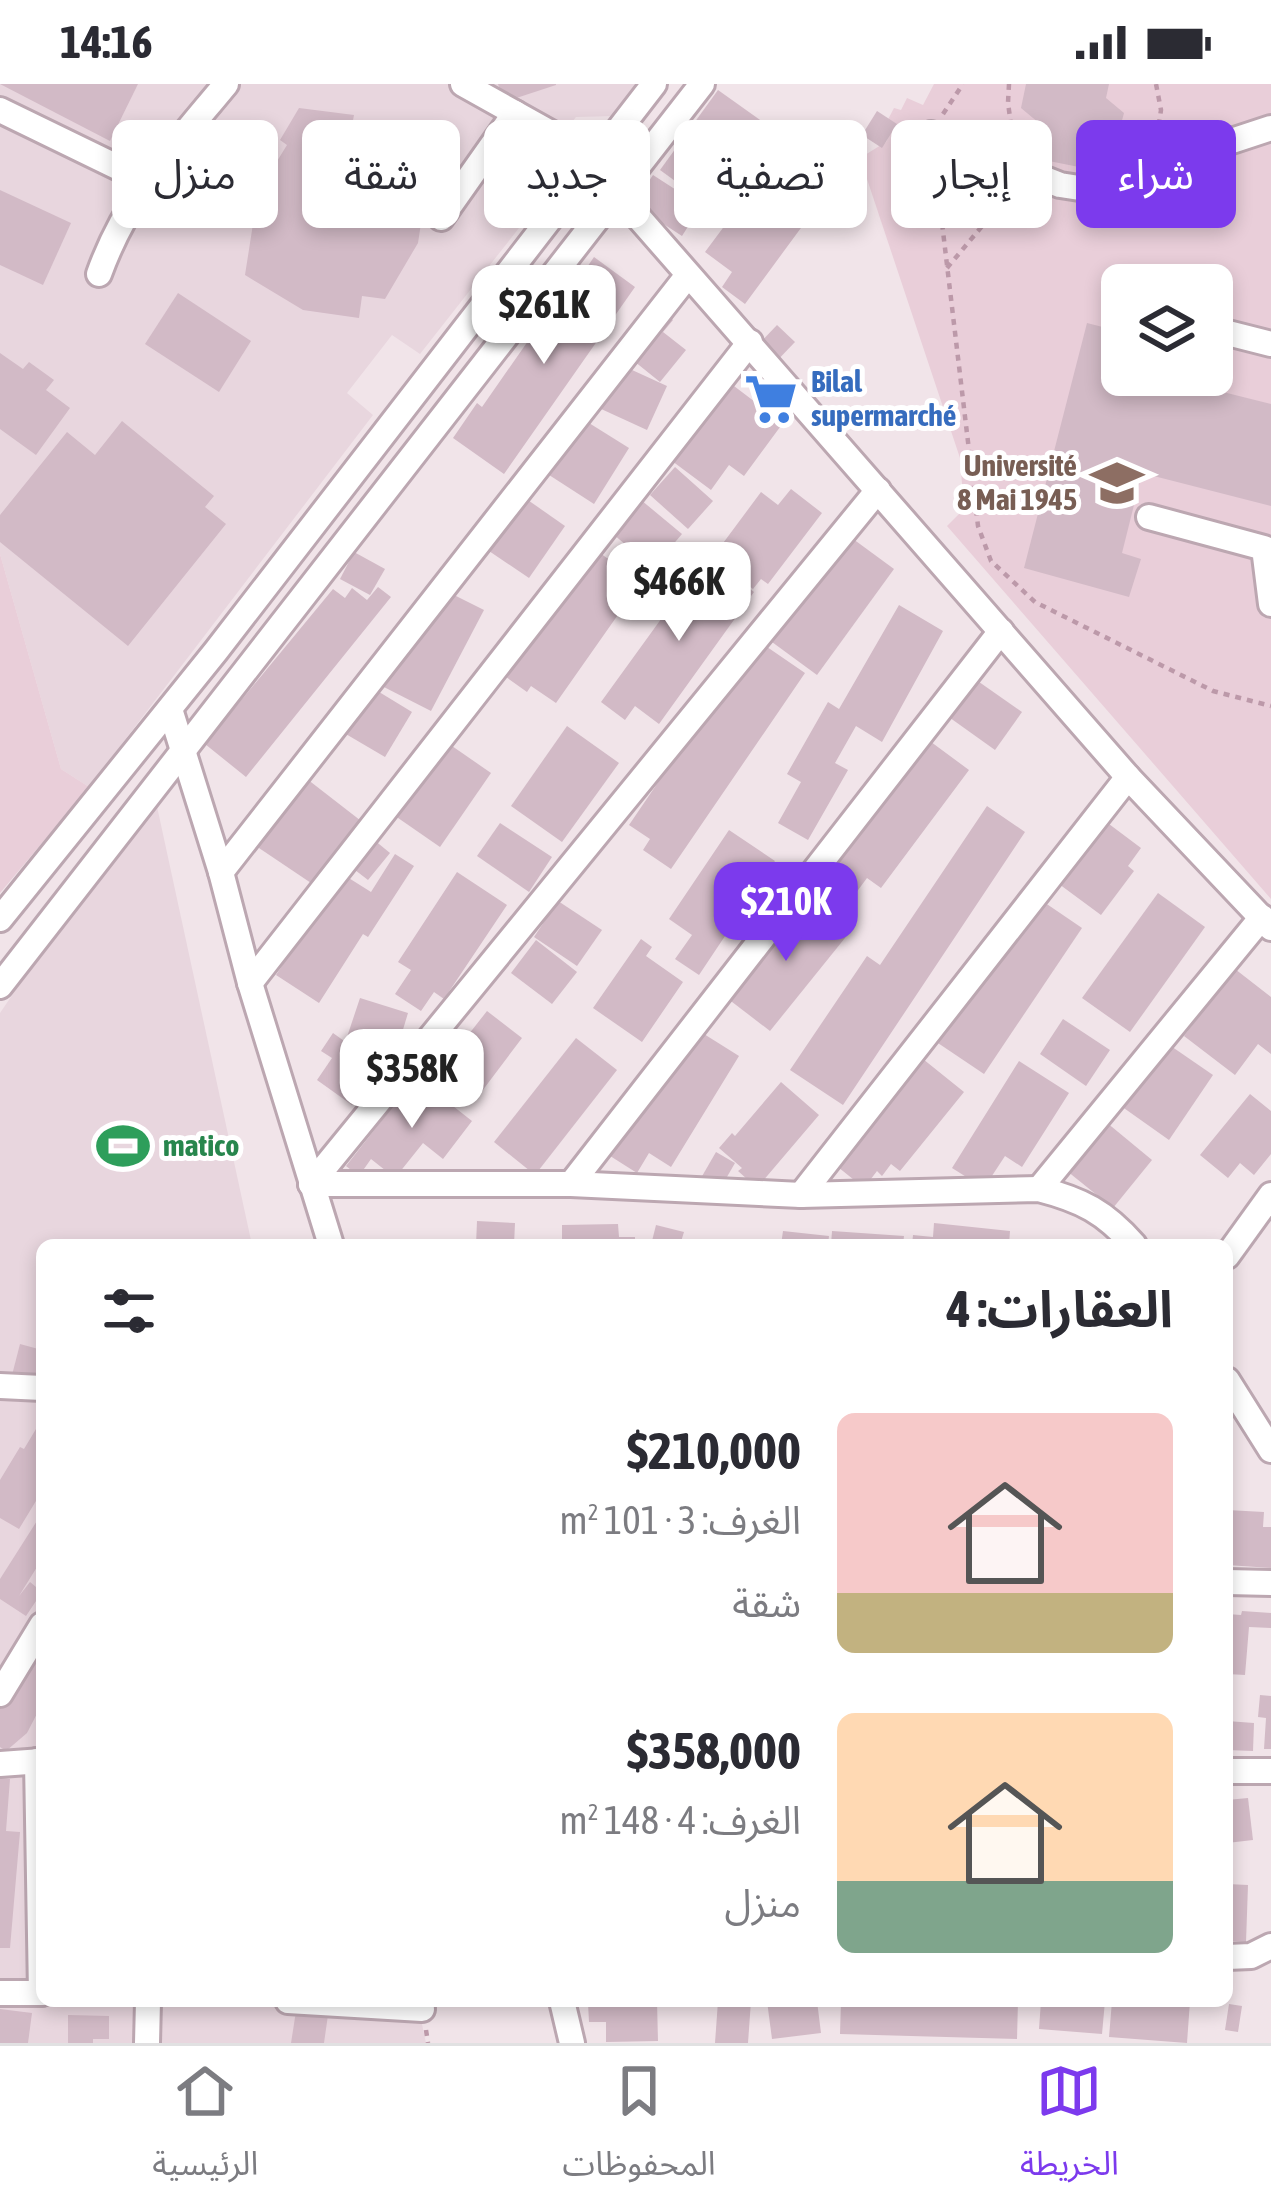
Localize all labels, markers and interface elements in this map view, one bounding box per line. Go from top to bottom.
text: 14:16 [60,16,153,68]
chip: منزل [112,120,278,228]
chip: شقة [302,120,460,228]
chip: جديد [484,120,650,228]
chip: تصفية [674,120,867,228]
chip: إيجار [891,120,1052,228]
chip: شراء [1076,120,1236,228]
map controls [1101,264,1233,396]
button: layers [1101,264,1233,396]
pin: $261K [460,265,628,367]
text: $261K [499,282,589,326]
place label: Bilal supermarché [811,364,956,432]
supermarket icon: Bilal supermarché [742,370,800,428]
place label: Université 8 Mai 1945 [957,448,1077,516]
school or university icon: Université 8 Mai 1945 [1088,454,1146,512]
pin: $466K [595,542,763,644]
text: $466K [634,559,724,603]
pin: $210K [702,862,870,964]
text: $210K [741,879,831,923]
pin: $358K [328,1029,496,1131]
text: $358K [367,1046,457,1090]
sports icon: matico [94,1117,152,1175]
place label: matico [163,1128,239,1162]
icon: filters [96,1278,162,1344]
text: العقارات: 4 [947,1279,1173,1338]
text: $210,000 [627,1421,801,1480]
icon: home [933,1461,1077,1605]
text: الغرف: 3 · 101 m² [560,1498,801,1542]
text: شقة [732,1581,801,1625]
text: $358,000 [627,1721,801,1780]
icon: home [933,1761,1077,1905]
text: الغرف: 4 · 148 m² [560,1798,801,1842]
text: منزل [725,1881,801,1925]
tab: الرئيسية [152,2058,258,2199]
tab: المحفوظات [563,2058,716,2199]
tab: الخريطة [1020,2058,1119,2199]

